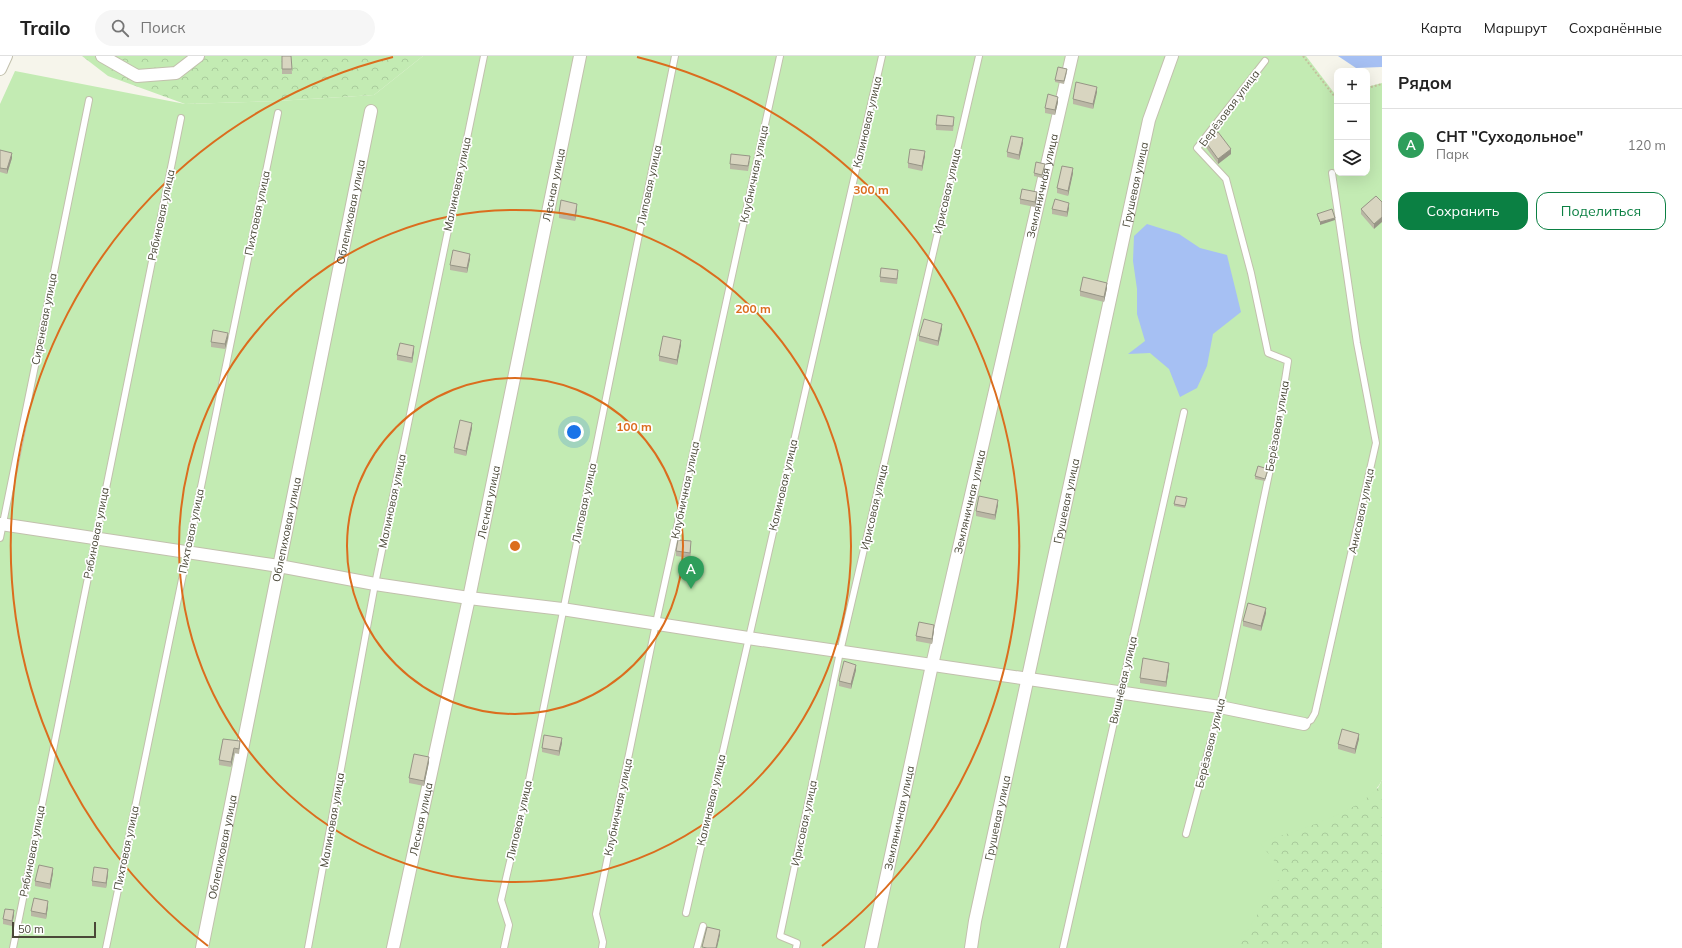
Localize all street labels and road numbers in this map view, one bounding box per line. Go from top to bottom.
street label: Берёзовая улица [1196,67,1262,149]
street label: Калиновая улица [850,75,884,169]
street label: Клубничная улица [737,124,771,224]
street label: Земляничная улица [1023,132,1061,240]
street label: Малиновая улица [440,136,474,232]
street label: Грушевая улица [1119,141,1151,228]
street label: Липовая улица [634,144,664,226]
street label: Лесная улица [539,147,568,223]
street label: Ирисовая улица [930,147,964,235]
street label: Облепиховая улица [333,158,368,265]
street label: Рябиновая улица [144,168,178,262]
street label: Пихтовая улица [241,169,273,257]
street label: Сиреневая улица [28,272,60,366]
street label: Берёзовая улица [1262,379,1292,473]
street label: Калиновая улица [766,438,800,532]
street label: Клубничная улица [668,440,702,540]
street label: Земляничная улица [951,448,988,555]
street label: Малиновая улица [375,453,409,549]
street label: Грушевая улица [1050,457,1082,545]
street label: Липовая улица [569,462,599,544]
street label: Ирисовая улица [857,463,891,551]
street label: Лесная улица [474,464,503,540]
street label: Анисовая улица [1345,467,1377,555]
street label: Облепиховая улица [269,476,304,583]
street label: Рябиновая улица [80,486,112,580]
street label: Пихтовая улица [175,487,207,575]
street label: Вишнёвая улица [1106,635,1140,725]
street label: Берёзовая улица [1192,697,1228,789]
street label: Калиновая улица [694,753,728,847]
street label: Клубничная улица [601,757,635,857]
street label: Земляничная улица [881,764,917,872]
street label: Малиновая улица [317,772,347,868]
street label: Грушевая улица [981,774,1013,862]
street label: Липовая улица [503,779,535,861]
street label: Ирисовая улица [788,779,820,867]
street label: Лесная улица [406,781,436,857]
street label: Облепиховая улица [205,793,240,901]
street label: Рябиновая улица [16,804,48,898]
street label: Пихтовая улица [110,804,142,892]

